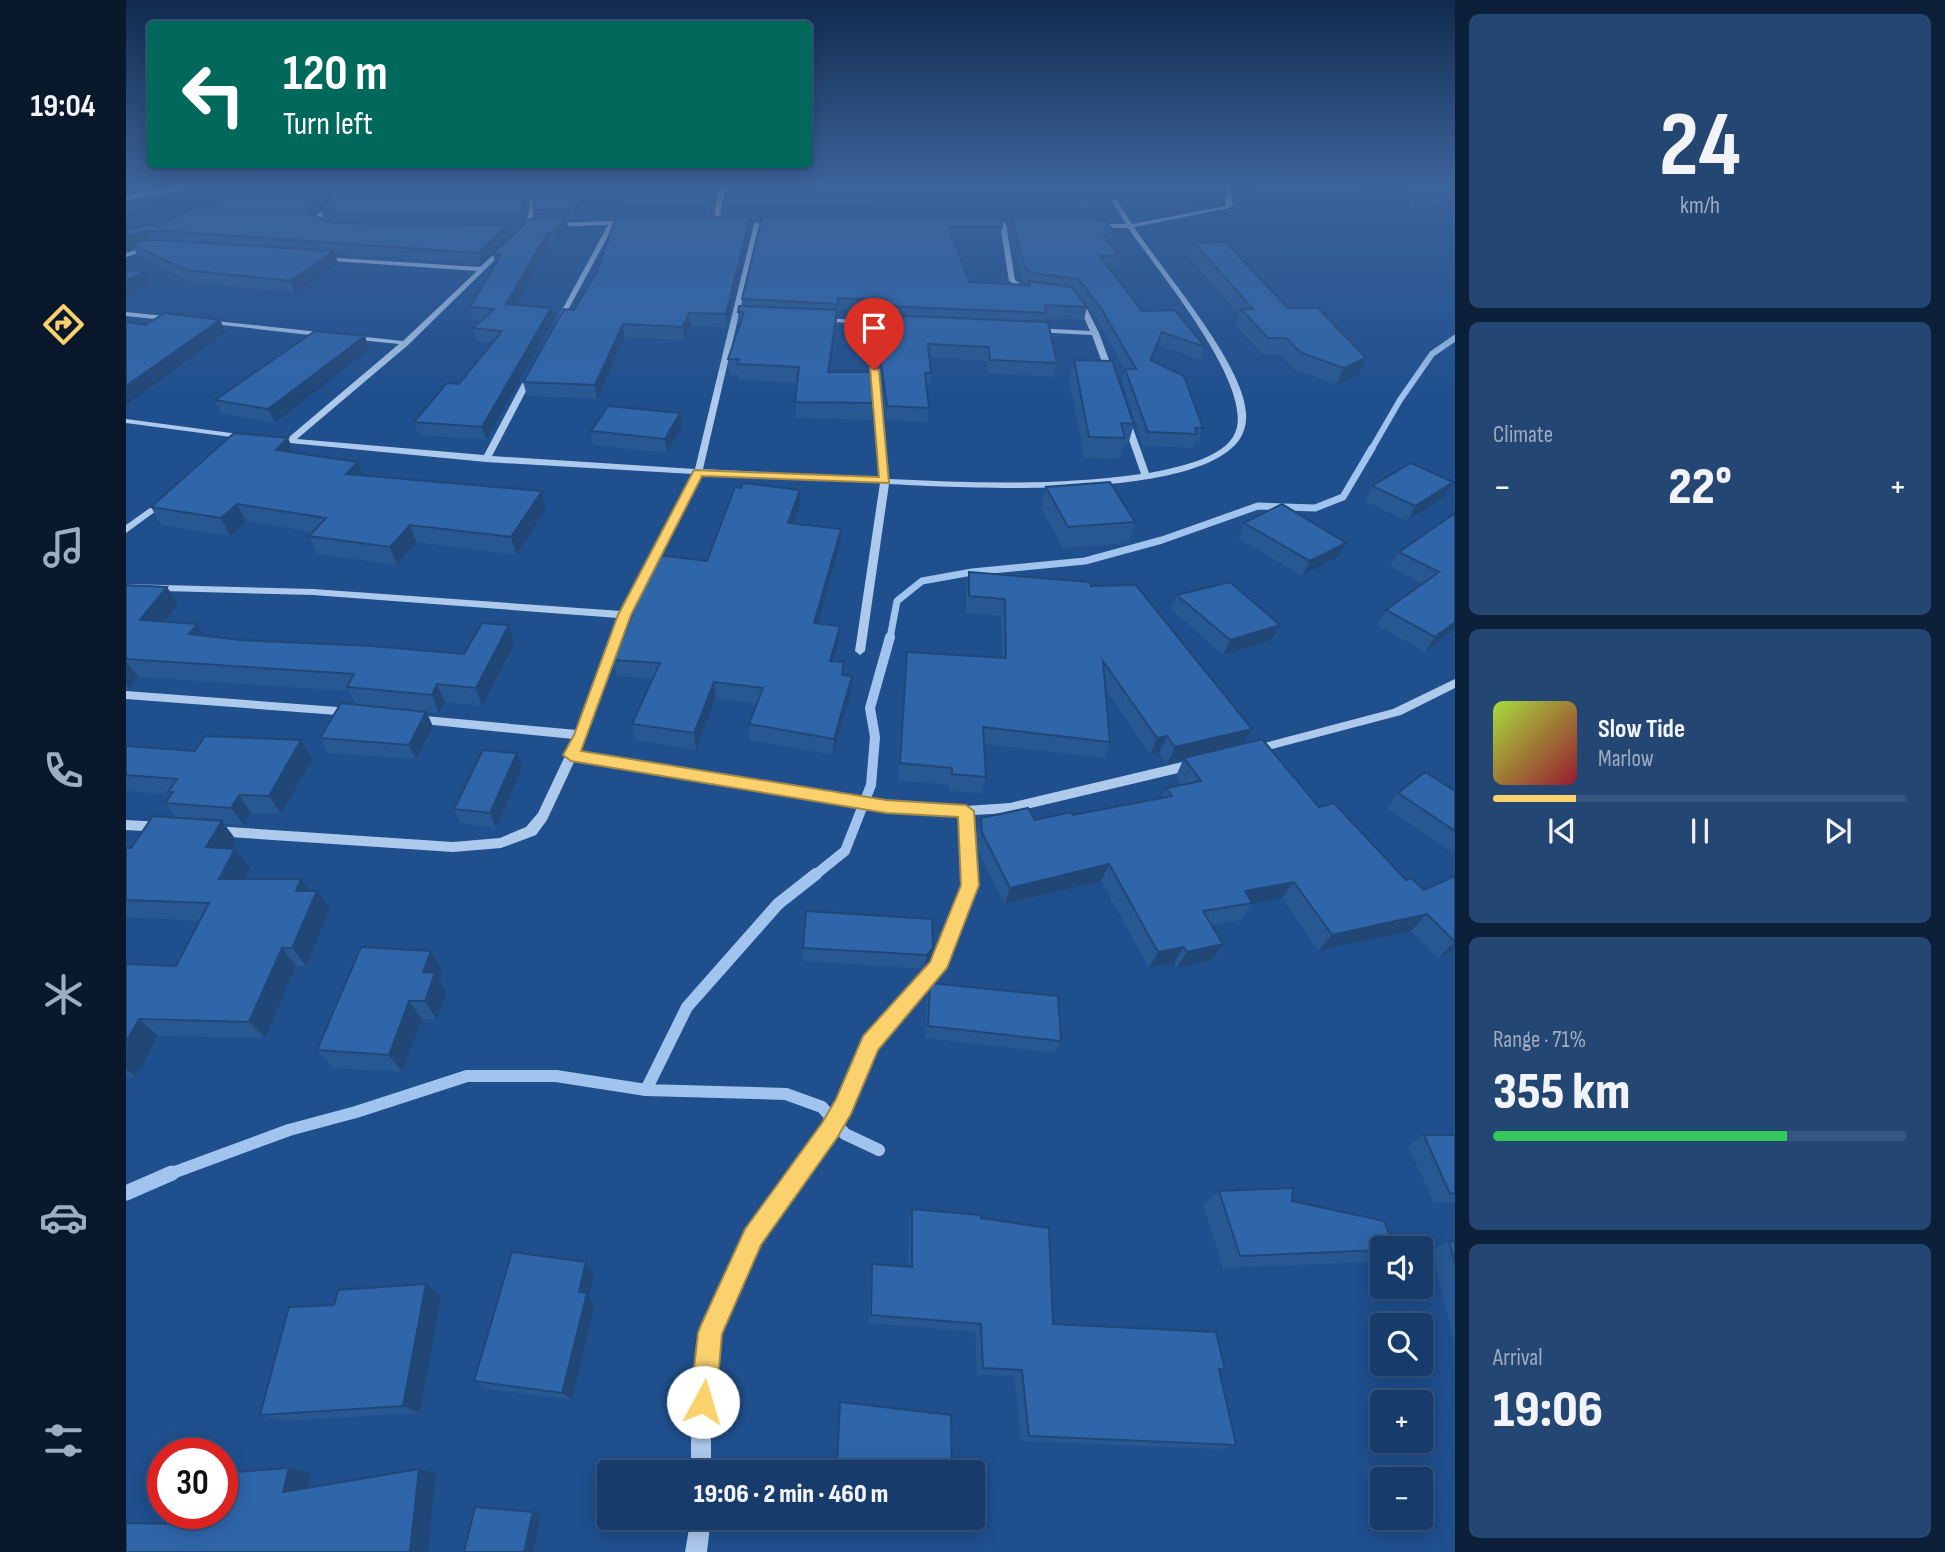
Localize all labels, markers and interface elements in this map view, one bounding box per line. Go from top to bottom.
text: 120 m [283,45,388,104]
icon: left [168,49,259,140]
text: 19:04 [31,87,95,126]
text: 24 [1659,92,1741,201]
text: Turn left [283,105,373,144]
text: km/h [1680,192,1720,220]
pin [844,298,904,370]
icon: directions [39,300,88,349]
icon: arrive [855,309,893,347]
text: Climate [1493,421,1553,449]
text: 22° [1668,456,1732,519]
text: − [1493,465,1512,510]
text: + [1888,465,1907,510]
icon: music [39,523,88,572]
text: Slow Tide [1598,714,1685,745]
text: Marlow [1598,745,1654,773]
icon: phone [39,746,88,795]
icon: previous [1543,812,1581,850]
icon: pause [1681,812,1719,850]
icon: next [1819,812,1857,850]
icon: climate [39,970,88,1019]
text: Range · 71% [1493,1026,1586,1054]
text: 355 km [1493,1061,1630,1124]
icon: car [39,1193,88,1242]
map controls [1370,1236,1433,1530]
button: sound [1370,1236,1433,1299]
button: search [1370,1313,1433,1376]
text: Arrival [1493,1344,1542,1372]
position arrow [666,1365,740,1439]
text: 19:06 [1493,1379,1603,1442]
button: + [1370,1390,1433,1453]
icon: filters [39,1416,88,1465]
speed limit sign: 30 [147,1438,238,1529]
button: − [1370,1467,1433,1530]
text: 19:06 · 2 min · 460 m [694,1479,888,1510]

